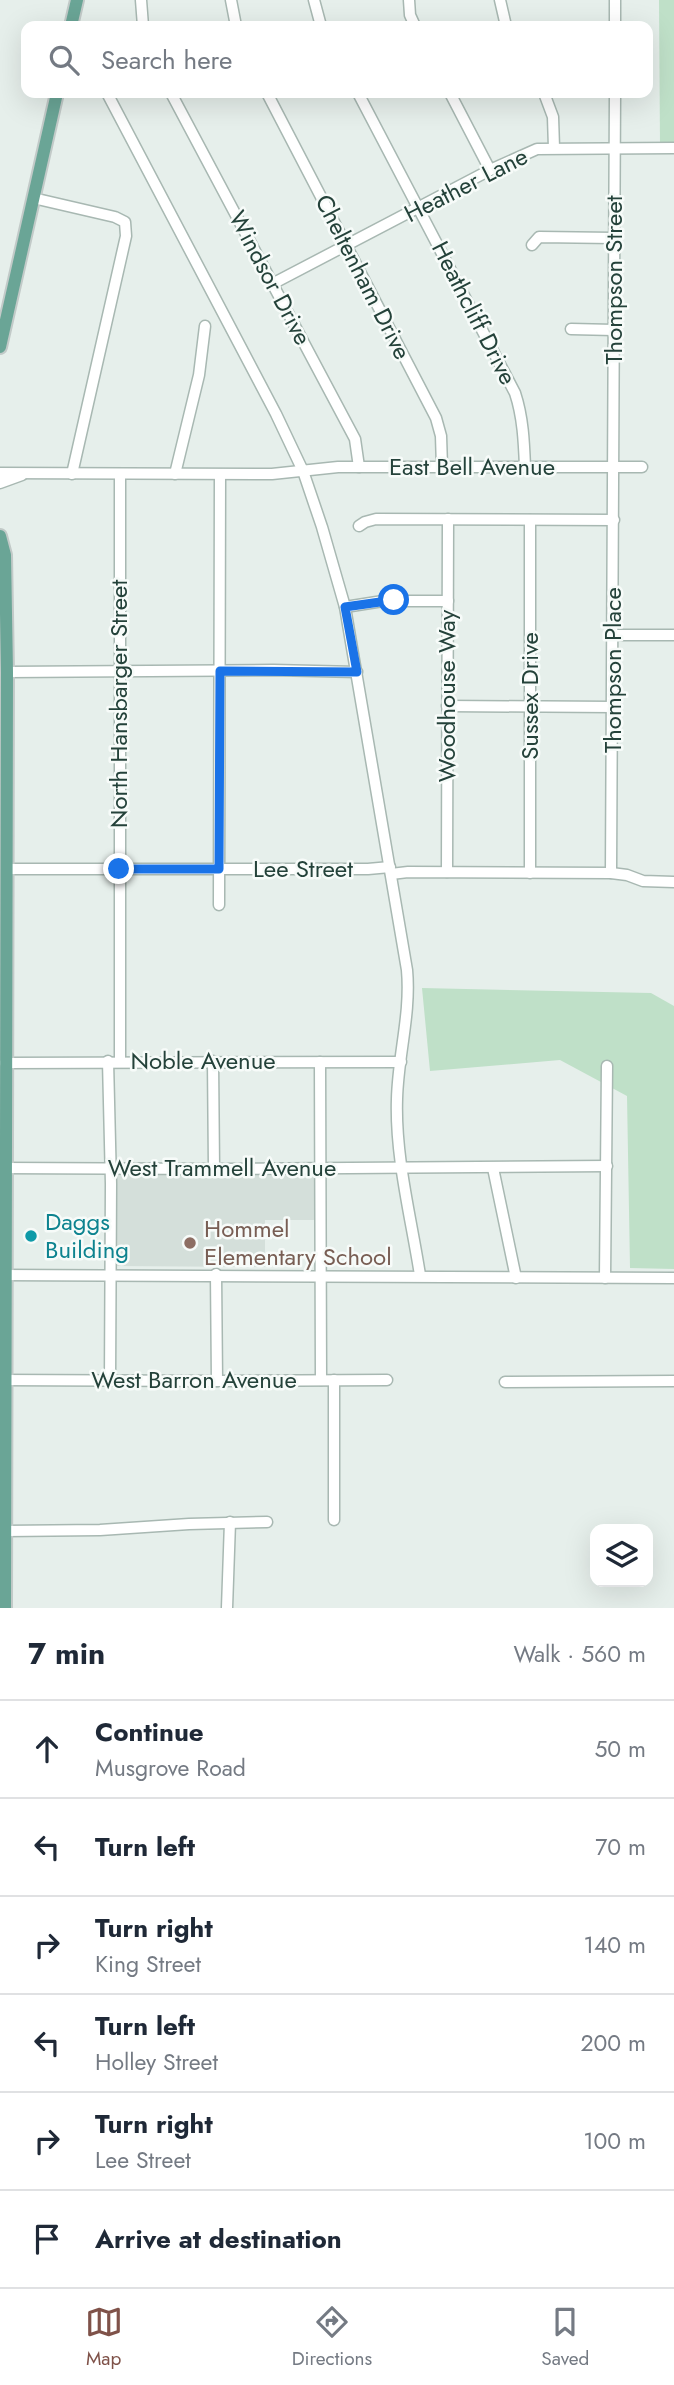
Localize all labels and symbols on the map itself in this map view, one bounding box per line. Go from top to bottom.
street label: Heather Lane [398,138,534,231]
street label: Cheltenham Drive [307,188,420,365]
street label: Thompson Street [596,195,631,365]
street label: Windsor Drive [220,204,321,351]
street label: Heathcliff Drive [423,235,526,391]
street label: East Bell Avenue [389,449,555,484]
street label: North Hansbarger Street [101,580,136,828]
route start [378,584,409,615]
street label: Thompson Place [595,587,630,753]
street label: Woodhouse Way [429,609,464,782]
street label: Sussex Drive [512,632,547,760]
street label: Lee Street [253,851,353,886]
route end [103,853,134,884]
street label: Noble Avenue [130,1043,276,1078]
street label: West Trammell Avenue [108,1150,336,1185]
place label: Daggs Building [45,1204,129,1267]
place label: Hommel Elementary School [204,1211,392,1274]
marker: Daggs Building [23,1228,39,1244]
marker: Hommel Elementary School [182,1235,198,1251]
street label: West Barron Avenue [91,1362,297,1397]

